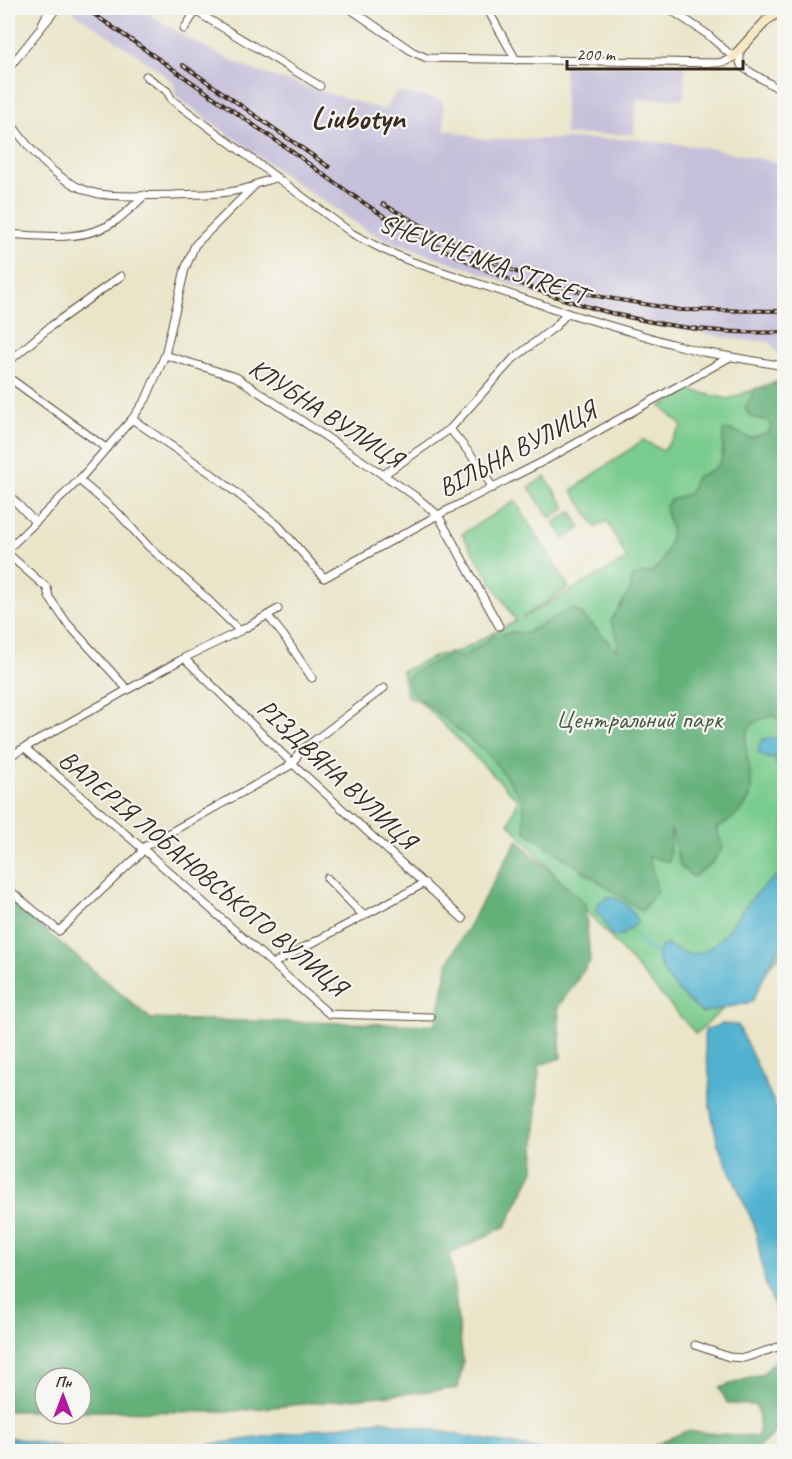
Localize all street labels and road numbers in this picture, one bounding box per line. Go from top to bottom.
street label: SHEVCHENKA STREET [375,206,597,314]
street label: КЛУБНА ВУЛИЦЯ [243,351,412,477]
street label: ВІЛЬНА ВУЛИЦЯ [433,392,605,504]
street label: РІЗДВЯНА ВУЛИЦЯ [251,692,426,859]
street label: ВАЛЕРІЯ ЛОБАНОВСЬКОГО ВУЛИЦЯ [52,743,357,1006]

